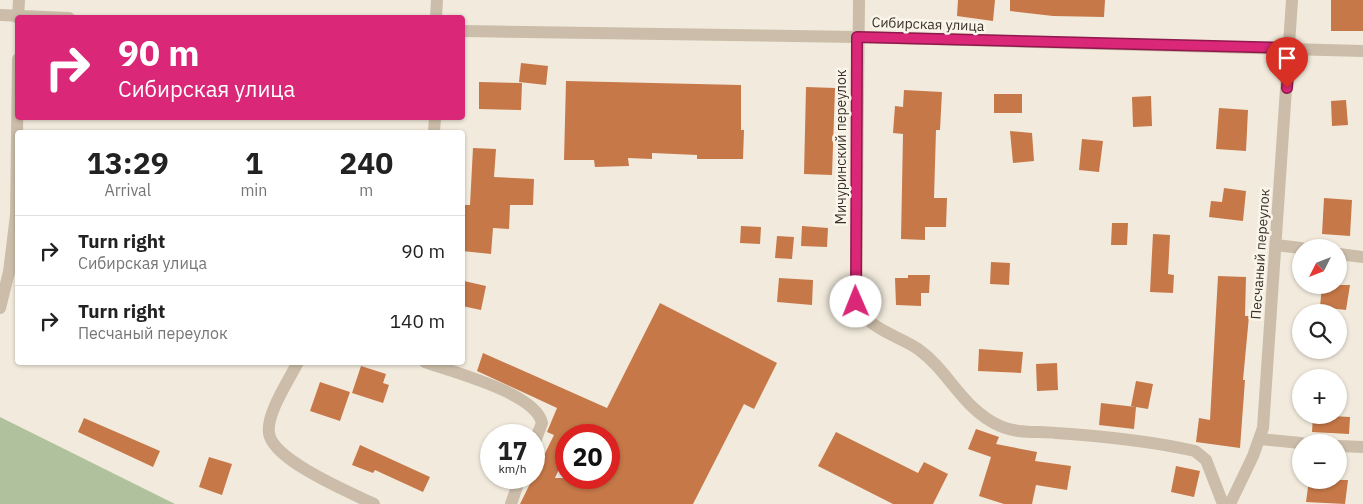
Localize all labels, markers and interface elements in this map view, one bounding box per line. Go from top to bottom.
street label: Сибирская улица [871,13,985,35]
text: 90 m [118,30,200,76]
icon: right [35,35,100,100]
pin [1266,37,1308,88]
icon: arrive [1273,44,1301,72]
street label: Мичуринский переулок [832,69,850,224]
text: Сибирская улица [118,74,295,103]
text: 13:29 [87,143,169,182]
text: 1 [245,143,263,182]
text: 240 [339,143,393,182]
text: Arrival [104,180,151,200]
text: min [240,180,267,200]
text: m [359,180,373,200]
street label: Песчаный переулок [1246,188,1274,320]
text: Turn right [78,229,165,253]
icon: right [35,237,63,265]
text: 90 m [401,239,445,263]
north arrow [1292,239,1348,294]
map controls [1292,239,1347,489]
text: Сибирская улица [78,253,207,273]
position arrow [829,275,881,327]
text: Turn right [78,299,165,323]
button: search [1292,304,1347,359]
icon: right [35,307,63,335]
text: 140 m [390,309,445,333]
text: Песчаный переулок [78,323,228,343]
button: + [1292,369,1347,424]
speed limit sign: 20 [555,424,620,489]
text: 17 [497,434,528,467]
button: − [1292,434,1347,489]
text: km/h [498,461,527,476]

